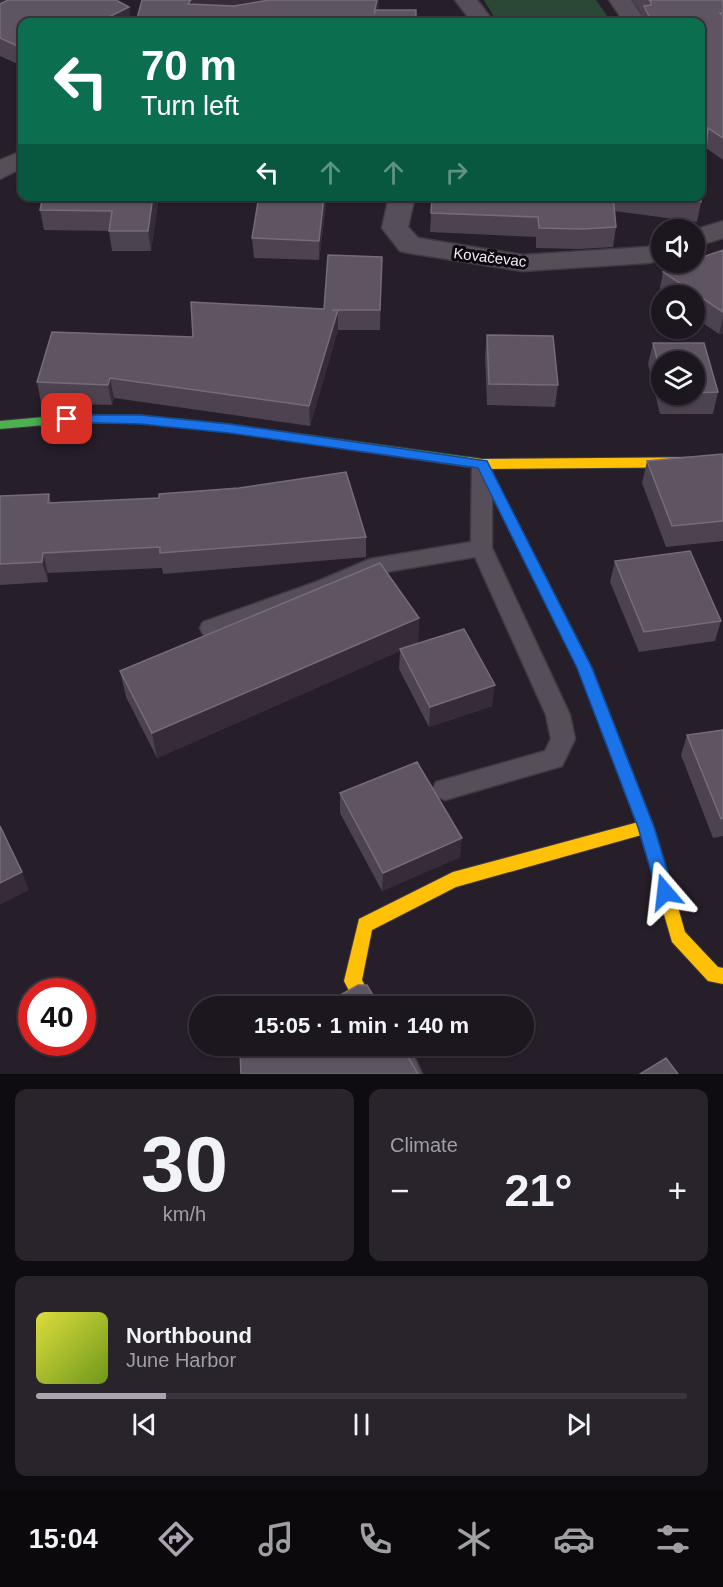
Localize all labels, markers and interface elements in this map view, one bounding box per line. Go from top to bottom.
icon: left [42,42,120,120]
text: 70 m [141,42,237,89]
text: Turn left [141,91,239,121]
icon: left [251,156,284,189]
icon: ahead [314,156,347,189]
icon: ahead [377,156,410,189]
icon: right [440,156,473,189]
map controls [651,219,705,405]
button: sound [651,219,705,273]
street label: Kovačevac [453,244,528,270]
button: search [651,285,705,339]
button: layers [651,351,705,405]
pin [41,393,92,444]
icon: arrive [50,402,83,435]
position arrow [633,860,697,924]
speed limit sign: 40 [18,978,96,1056]
text: 15:05 · 1 min · 140 m [254,1013,469,1038]
text: 30 [141,1120,228,1208]
text: Climate [390,1134,458,1156]
text: 21° [504,1165,573,1216]
text: − [390,1172,409,1209]
text: + [668,1172,687,1209]
text: km/h [163,1203,206,1225]
text: Northbound [126,1323,252,1348]
text: June Harbor [126,1349,236,1371]
icon: previous [128,1408,161,1441]
icon: pause [345,1408,378,1441]
icon: next [562,1408,595,1441]
icon: directions [155,1518,197,1560]
icon: music [255,1518,297,1560]
icon: phone [354,1518,396,1560]
icon: climate [453,1518,495,1560]
icon: car [553,1518,595,1560]
icon: filters [652,1518,694,1560]
text: 15:04 [29,1524,98,1554]

